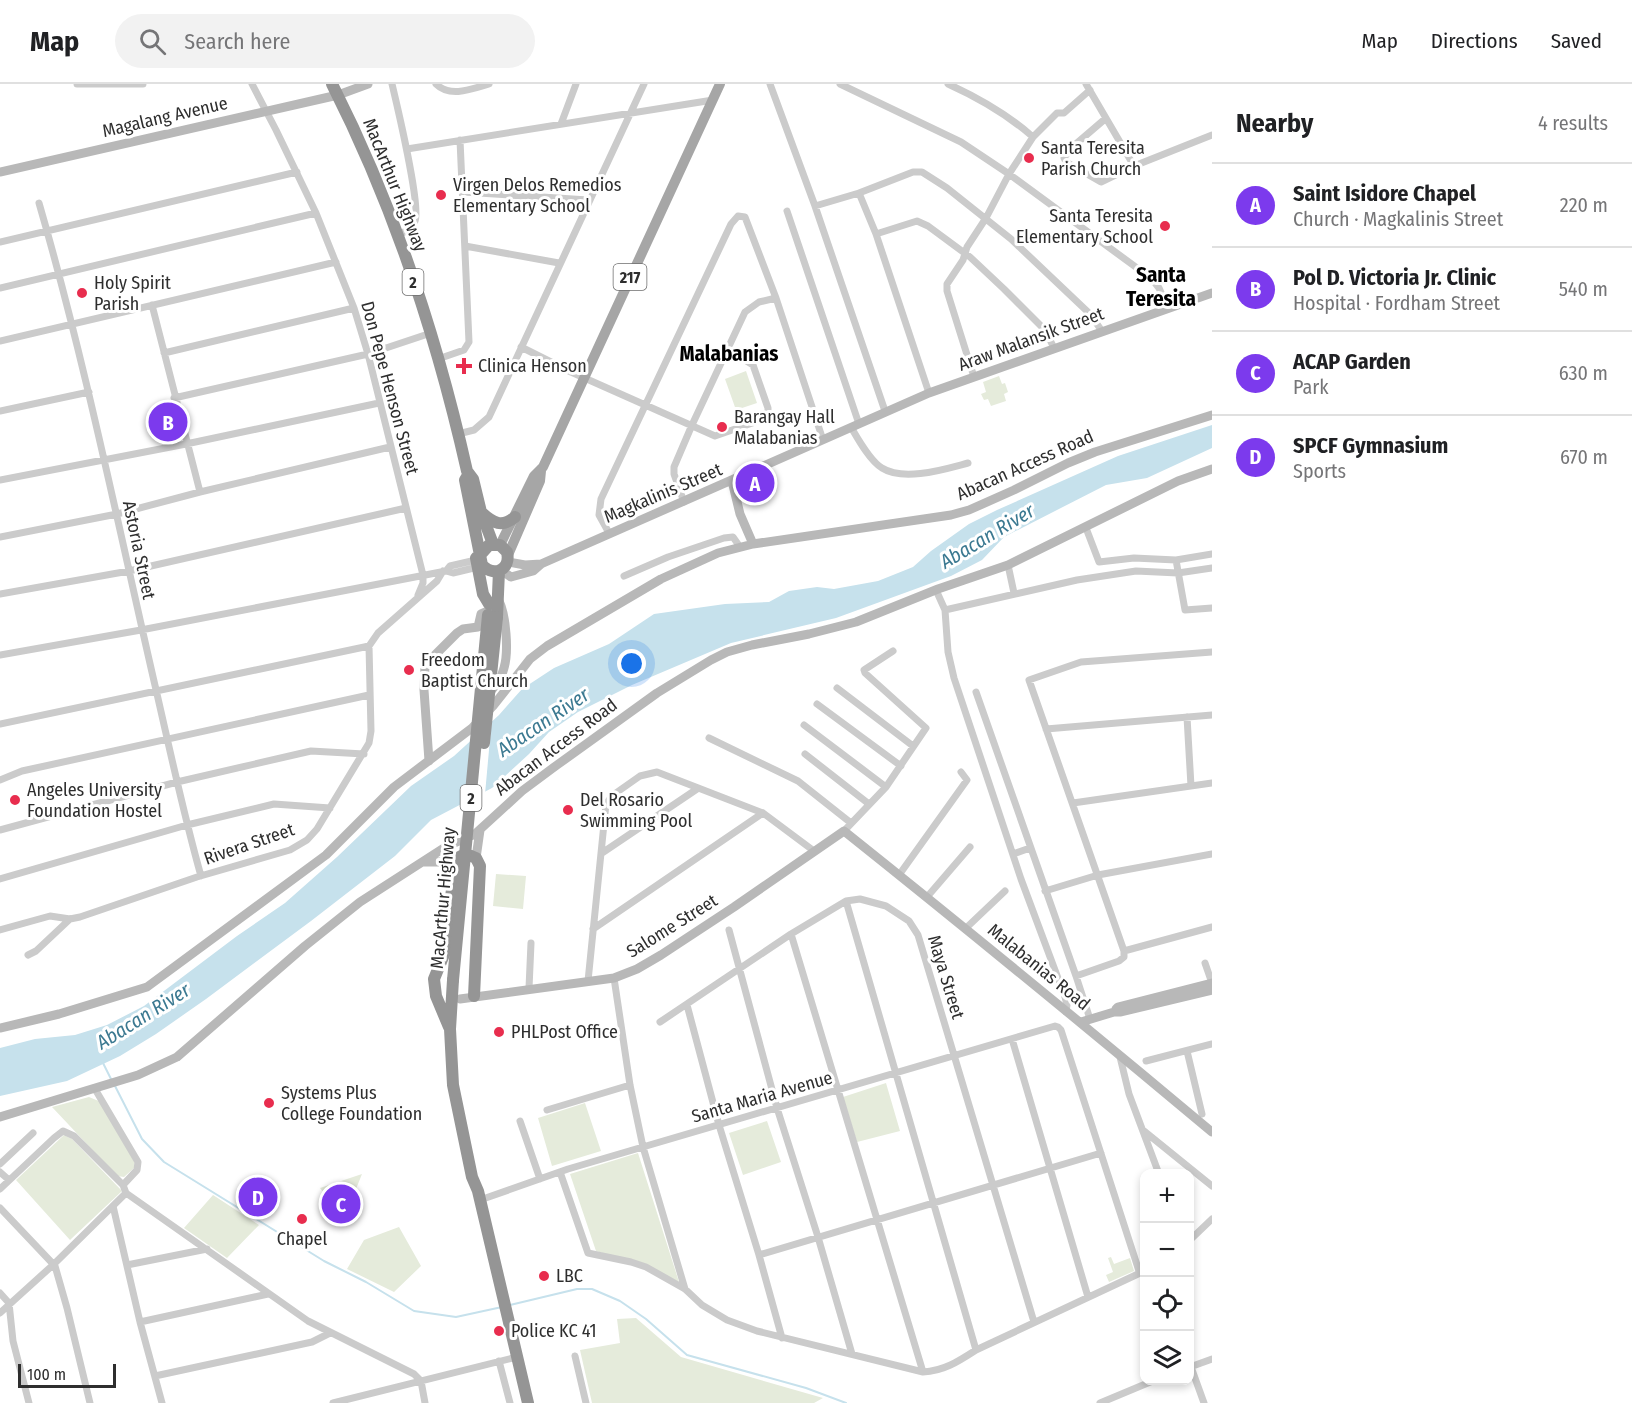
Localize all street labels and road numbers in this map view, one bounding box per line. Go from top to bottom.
street label: Magalang Avenue [100,92,230,142]
street label: MacArthur Highway [358,115,432,255]
road number: 217 [614,264,646,290]
road number: 2 [402,269,424,295]
street label: Don Pepe Henson Street [356,299,424,477]
street label: Araw Malansik Street [955,302,1107,376]
street label: Abacan Access Road [953,425,1097,505]
street label: Magkalinis Street [601,458,725,528]
street label: Astoria Street [118,499,160,601]
street label: Abacan Access Road [490,694,622,800]
road number: 2 [460,785,482,811]
street label: Rivera Street [201,818,297,870]
street label: MacArthur Highway [426,826,460,970]
street label: Salome Street [623,889,722,963]
street label: Malabanias Road [983,919,1095,1015]
street label: Maya Street [923,932,969,1022]
street label: Santa Maria Avenue [689,1066,835,1128]

